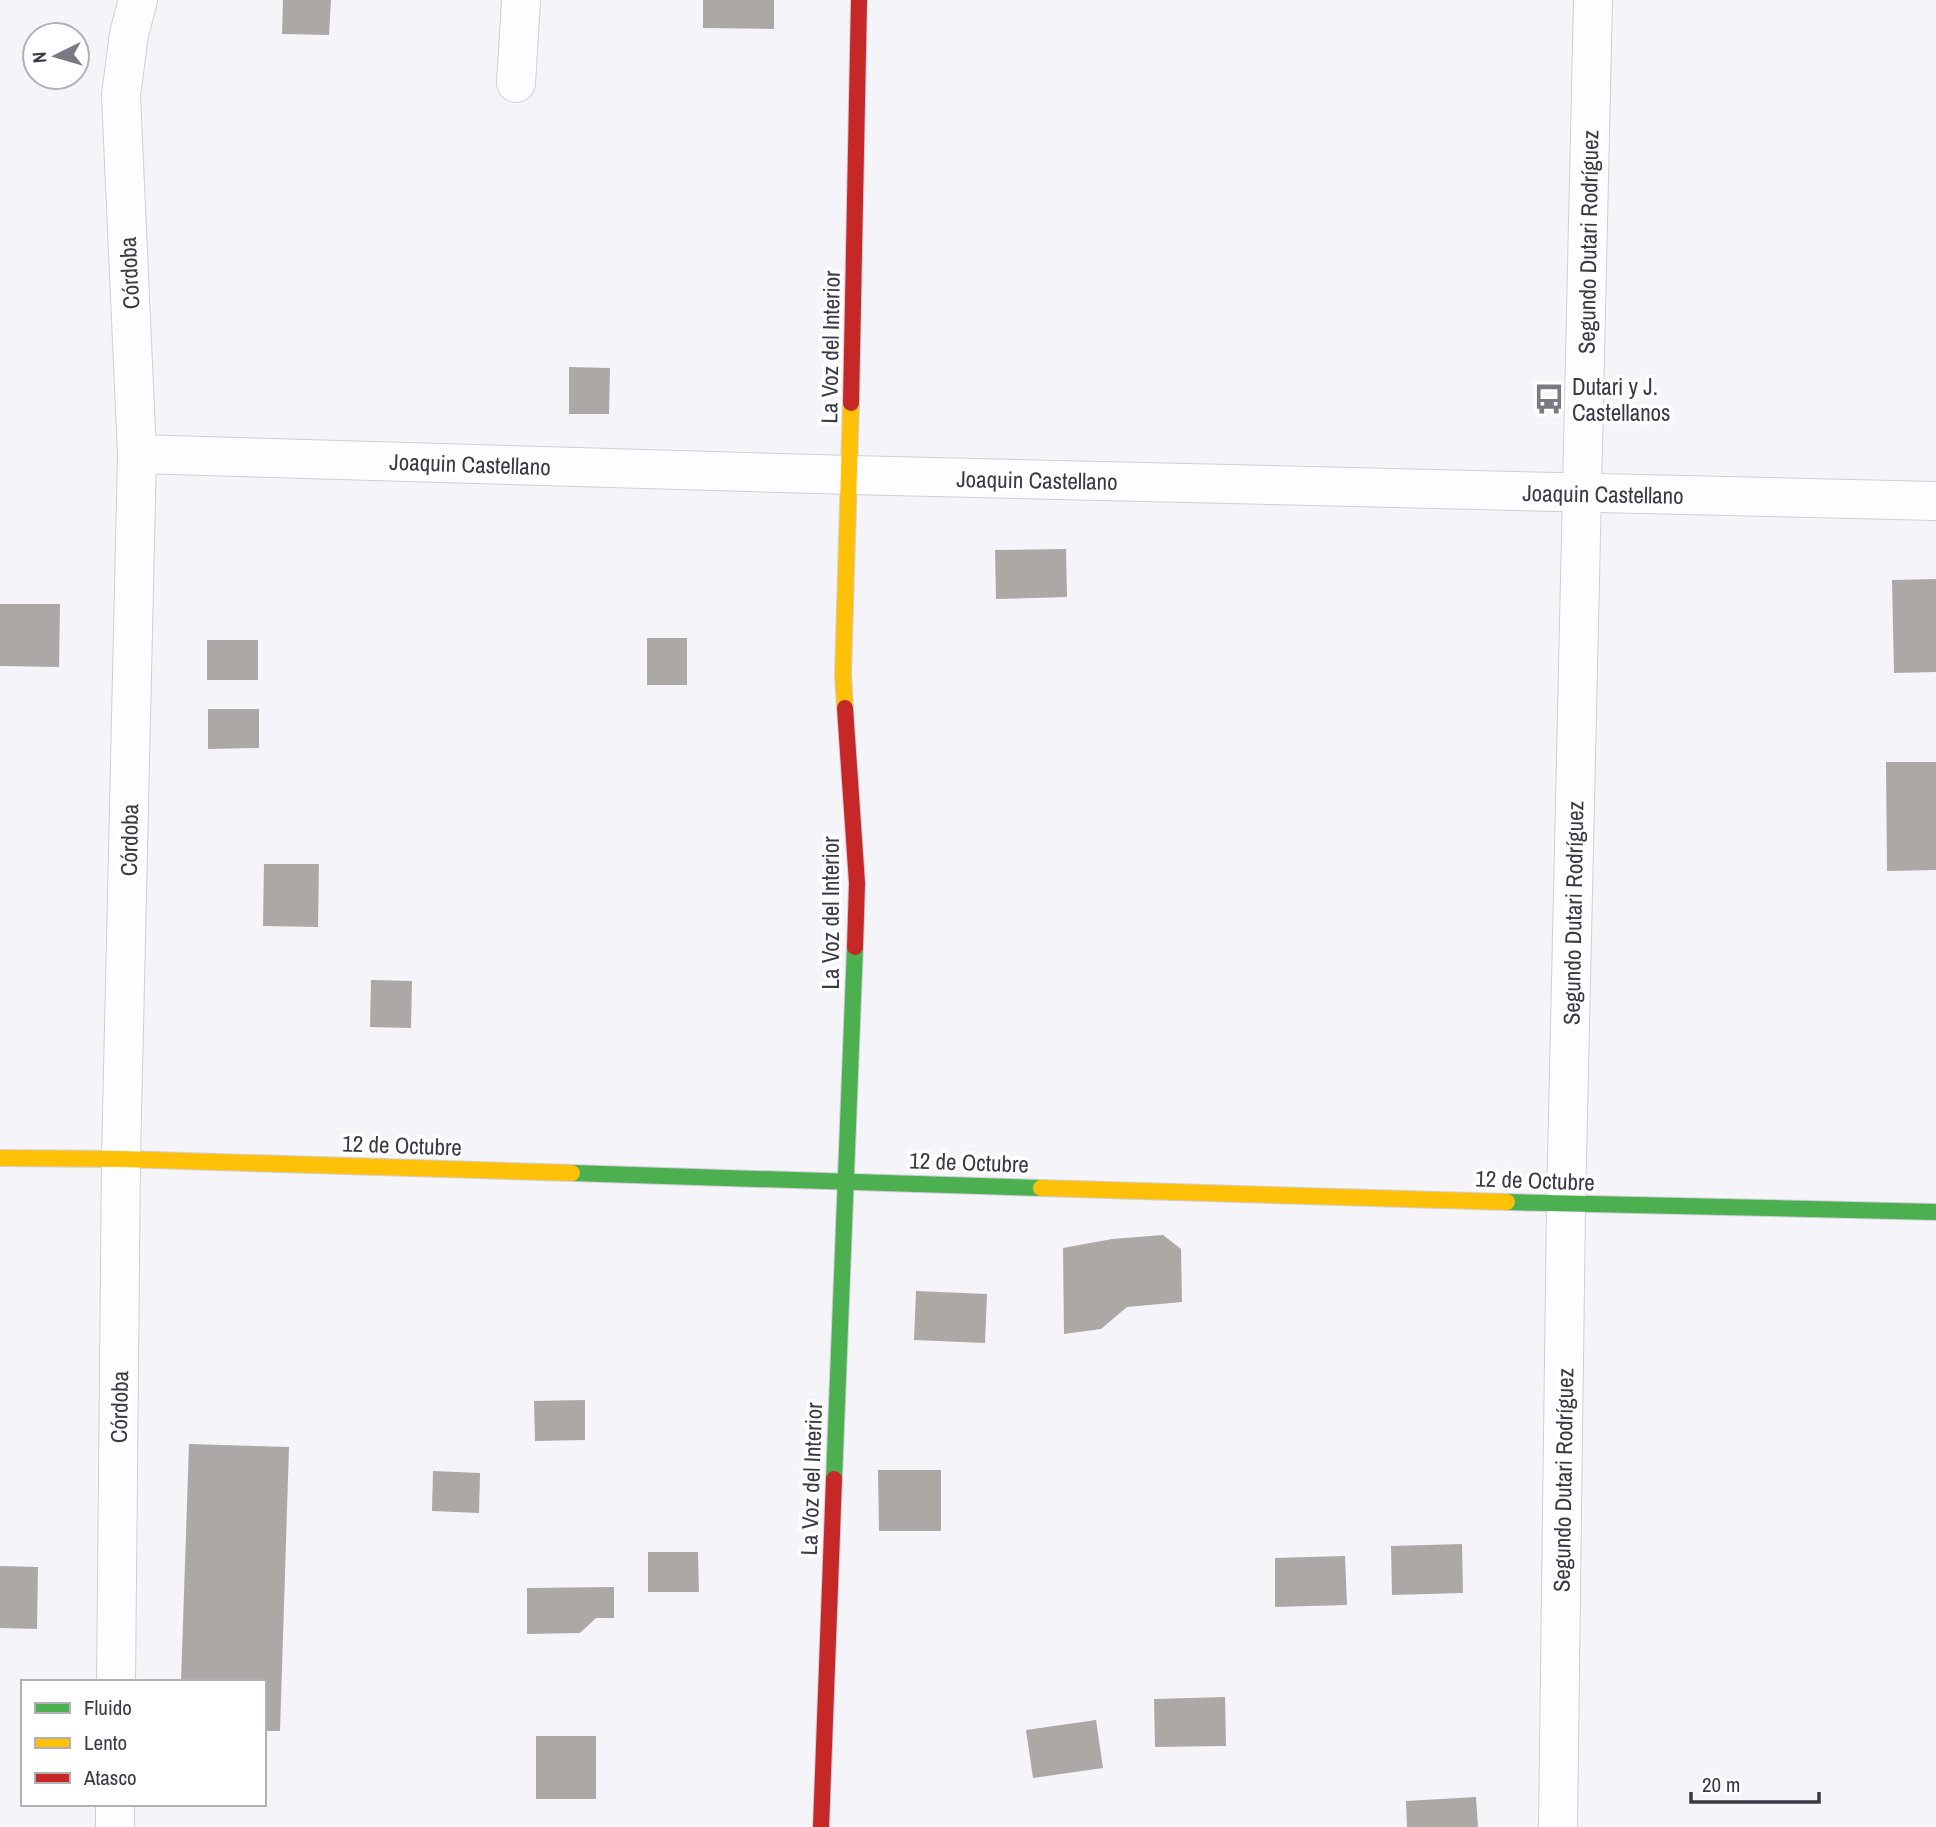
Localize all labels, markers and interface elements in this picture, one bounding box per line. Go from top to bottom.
north arrow [21,21,91,91]
text: N [26,51,53,64]
street label: Segundo Dutari Rodríguez [1571,130,1605,354]
street label: Córdoba [112,236,146,310]
street label: La Voz del Interior [813,269,847,424]
place label: Dutari y J. Castellanos [1572,371,1671,428]
bus stop icon: Dutari y J. Castellanos [1532,382,1566,416]
street label: Joaquin Castellano [389,446,551,482]
street label: Joaquin Castellano [956,463,1118,497]
street label: Joaquin Castellano [1522,477,1684,511]
street label: Segundo Dutari Rodríguez [1556,801,1590,1025]
street label: Córdoba [113,803,145,876]
street label: La Voz del Interior [815,836,846,990]
street label: 12 de Octubre [342,1127,462,1163]
street label: 12 de Octubre [909,1144,1029,1180]
street label: 12 de Octubre [1475,1162,1595,1198]
street label: Segundo Dutari Rodríguez [1546,1368,1580,1592]
street label: Córdoba [103,1370,135,1443]
street label: La Voz del Interior [793,1401,829,1556]
legend [21,1680,266,1806]
text: Fluido [84,1693,132,1722]
text: Lento [84,1728,127,1757]
scale bar [1691,1760,1819,1804]
text: Atasco [83,1763,137,1792]
text: 20 m [1702,1770,1740,1799]

